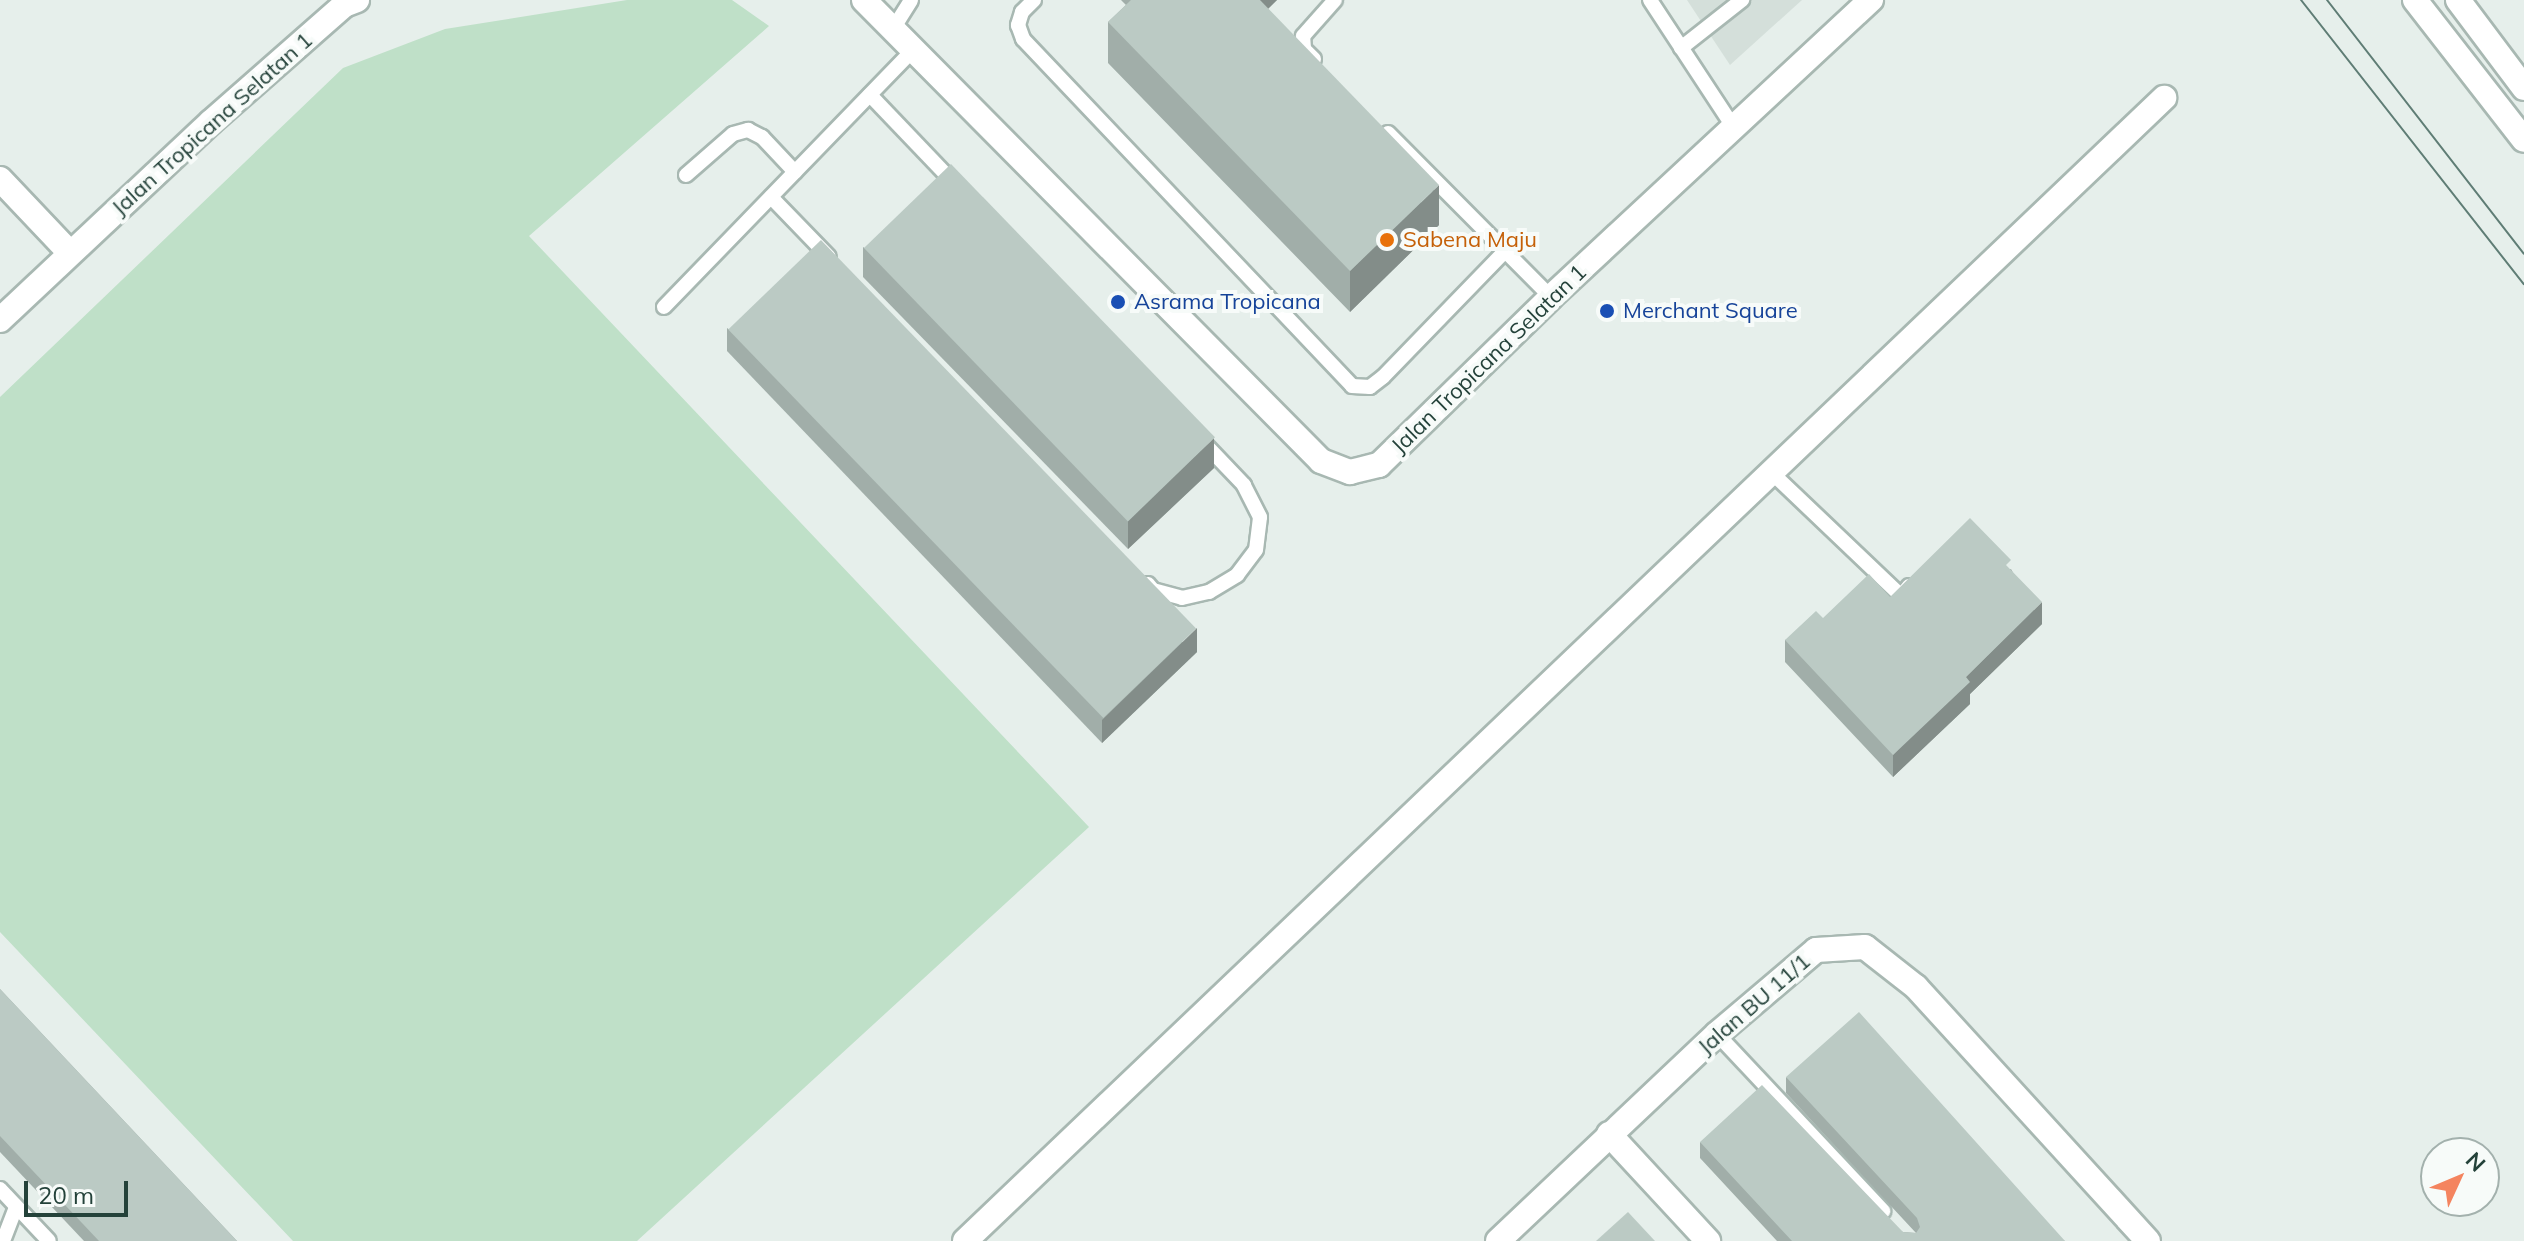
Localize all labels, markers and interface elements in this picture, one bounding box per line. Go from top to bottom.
street label: Jalan Tropicana Selatan 1 [106,27,318,221]
place label: Sabena Maju [1403,227,1537,253]
marker: Sabena Maju [1378,231,1396,249]
street label: Jalan Tropicana Selatan 1 [1386,259,1592,459]
place label: Asrama Tropicana [1134,289,1321,315]
marker: Asrama Tropicana [1109,293,1127,311]
place label: Merchant Square [1623,298,1798,324]
marker: Merchant Square [1598,302,1616,320]
street label: Jalan BU 11/1 [1692,948,1816,1060]
north arrow [2420,1137,2500,1217]
text: N [2460,1146,2492,1177]
scale bar [28,1165,132,1215]
text: 20 m [38,1180,94,1210]

